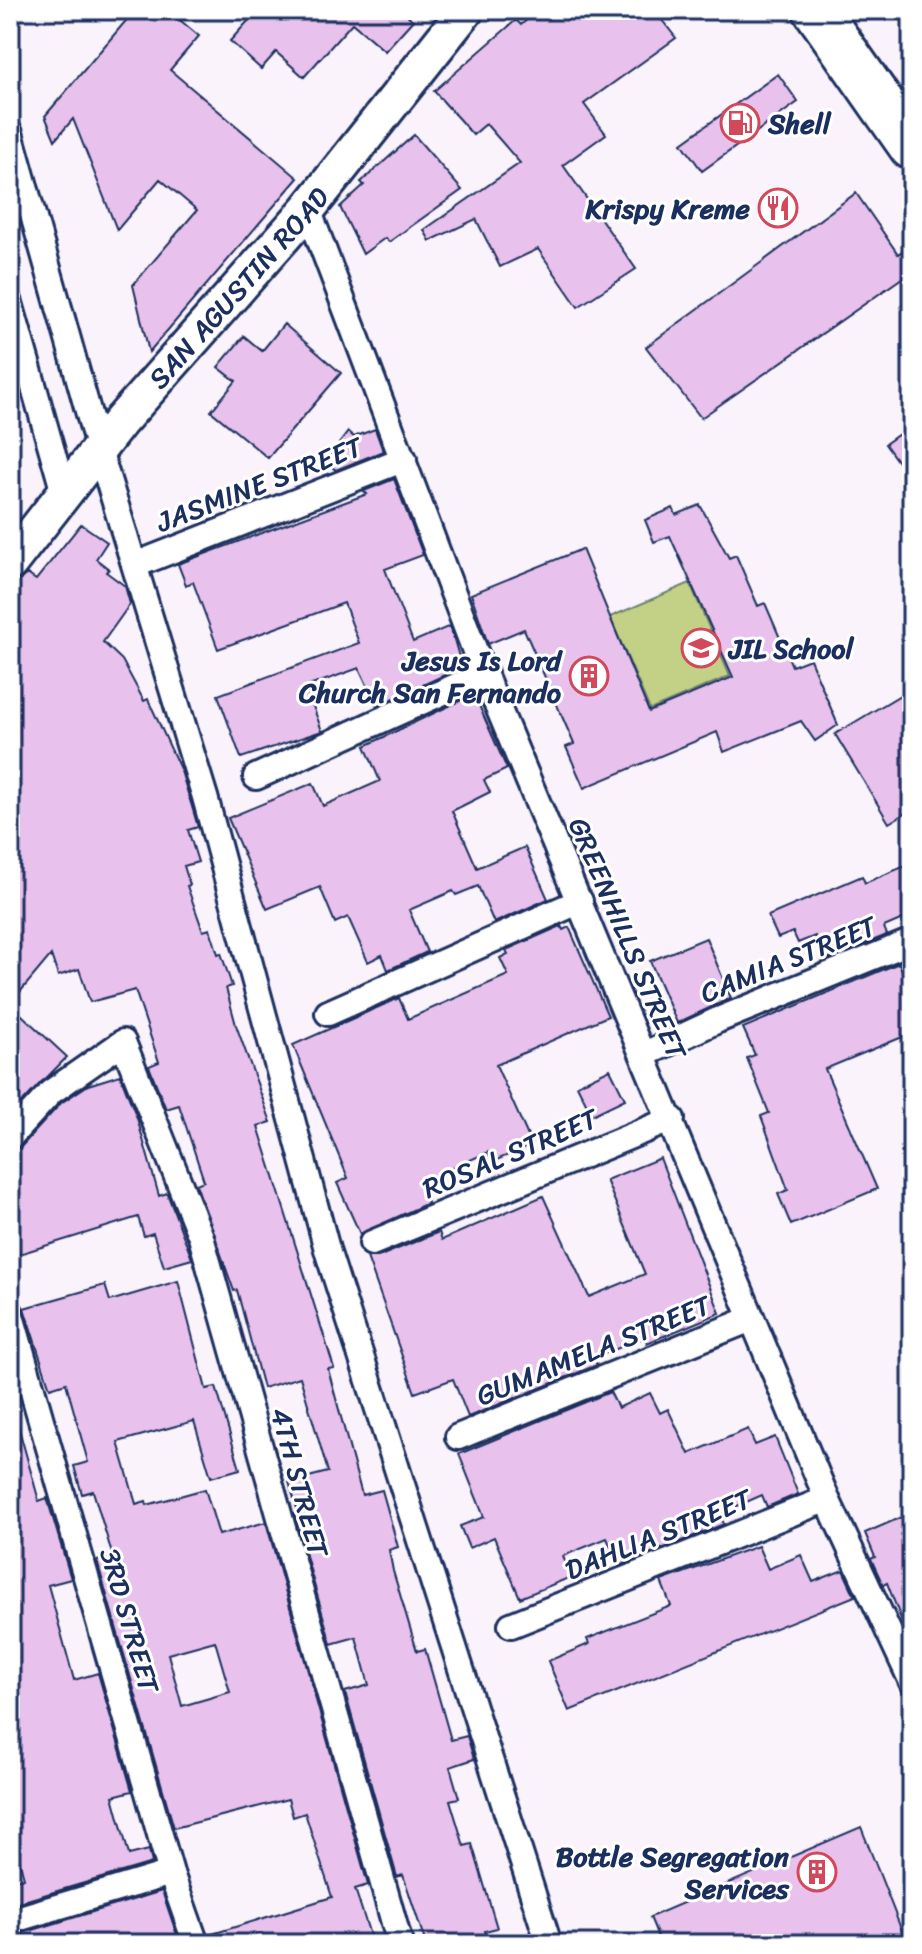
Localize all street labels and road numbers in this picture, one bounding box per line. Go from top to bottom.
street label: SAN AGUSTIN ROAD [136,175,342,401]
street label: JASMINE STREET [148,422,371,547]
street label: GREENHILLS STREET [554,810,701,1069]
street label: CAMIA STREET [693,901,886,1017]
street label: ROSAL STREET [415,1094,607,1213]
street label: GUMAMELA STREET [468,1280,720,1420]
street label: 4TH STREET [256,1402,343,1564]
street label: DAHLIA STREET [557,1474,760,1594]
street label: 3RD STREET [85,1542,174,1700]

